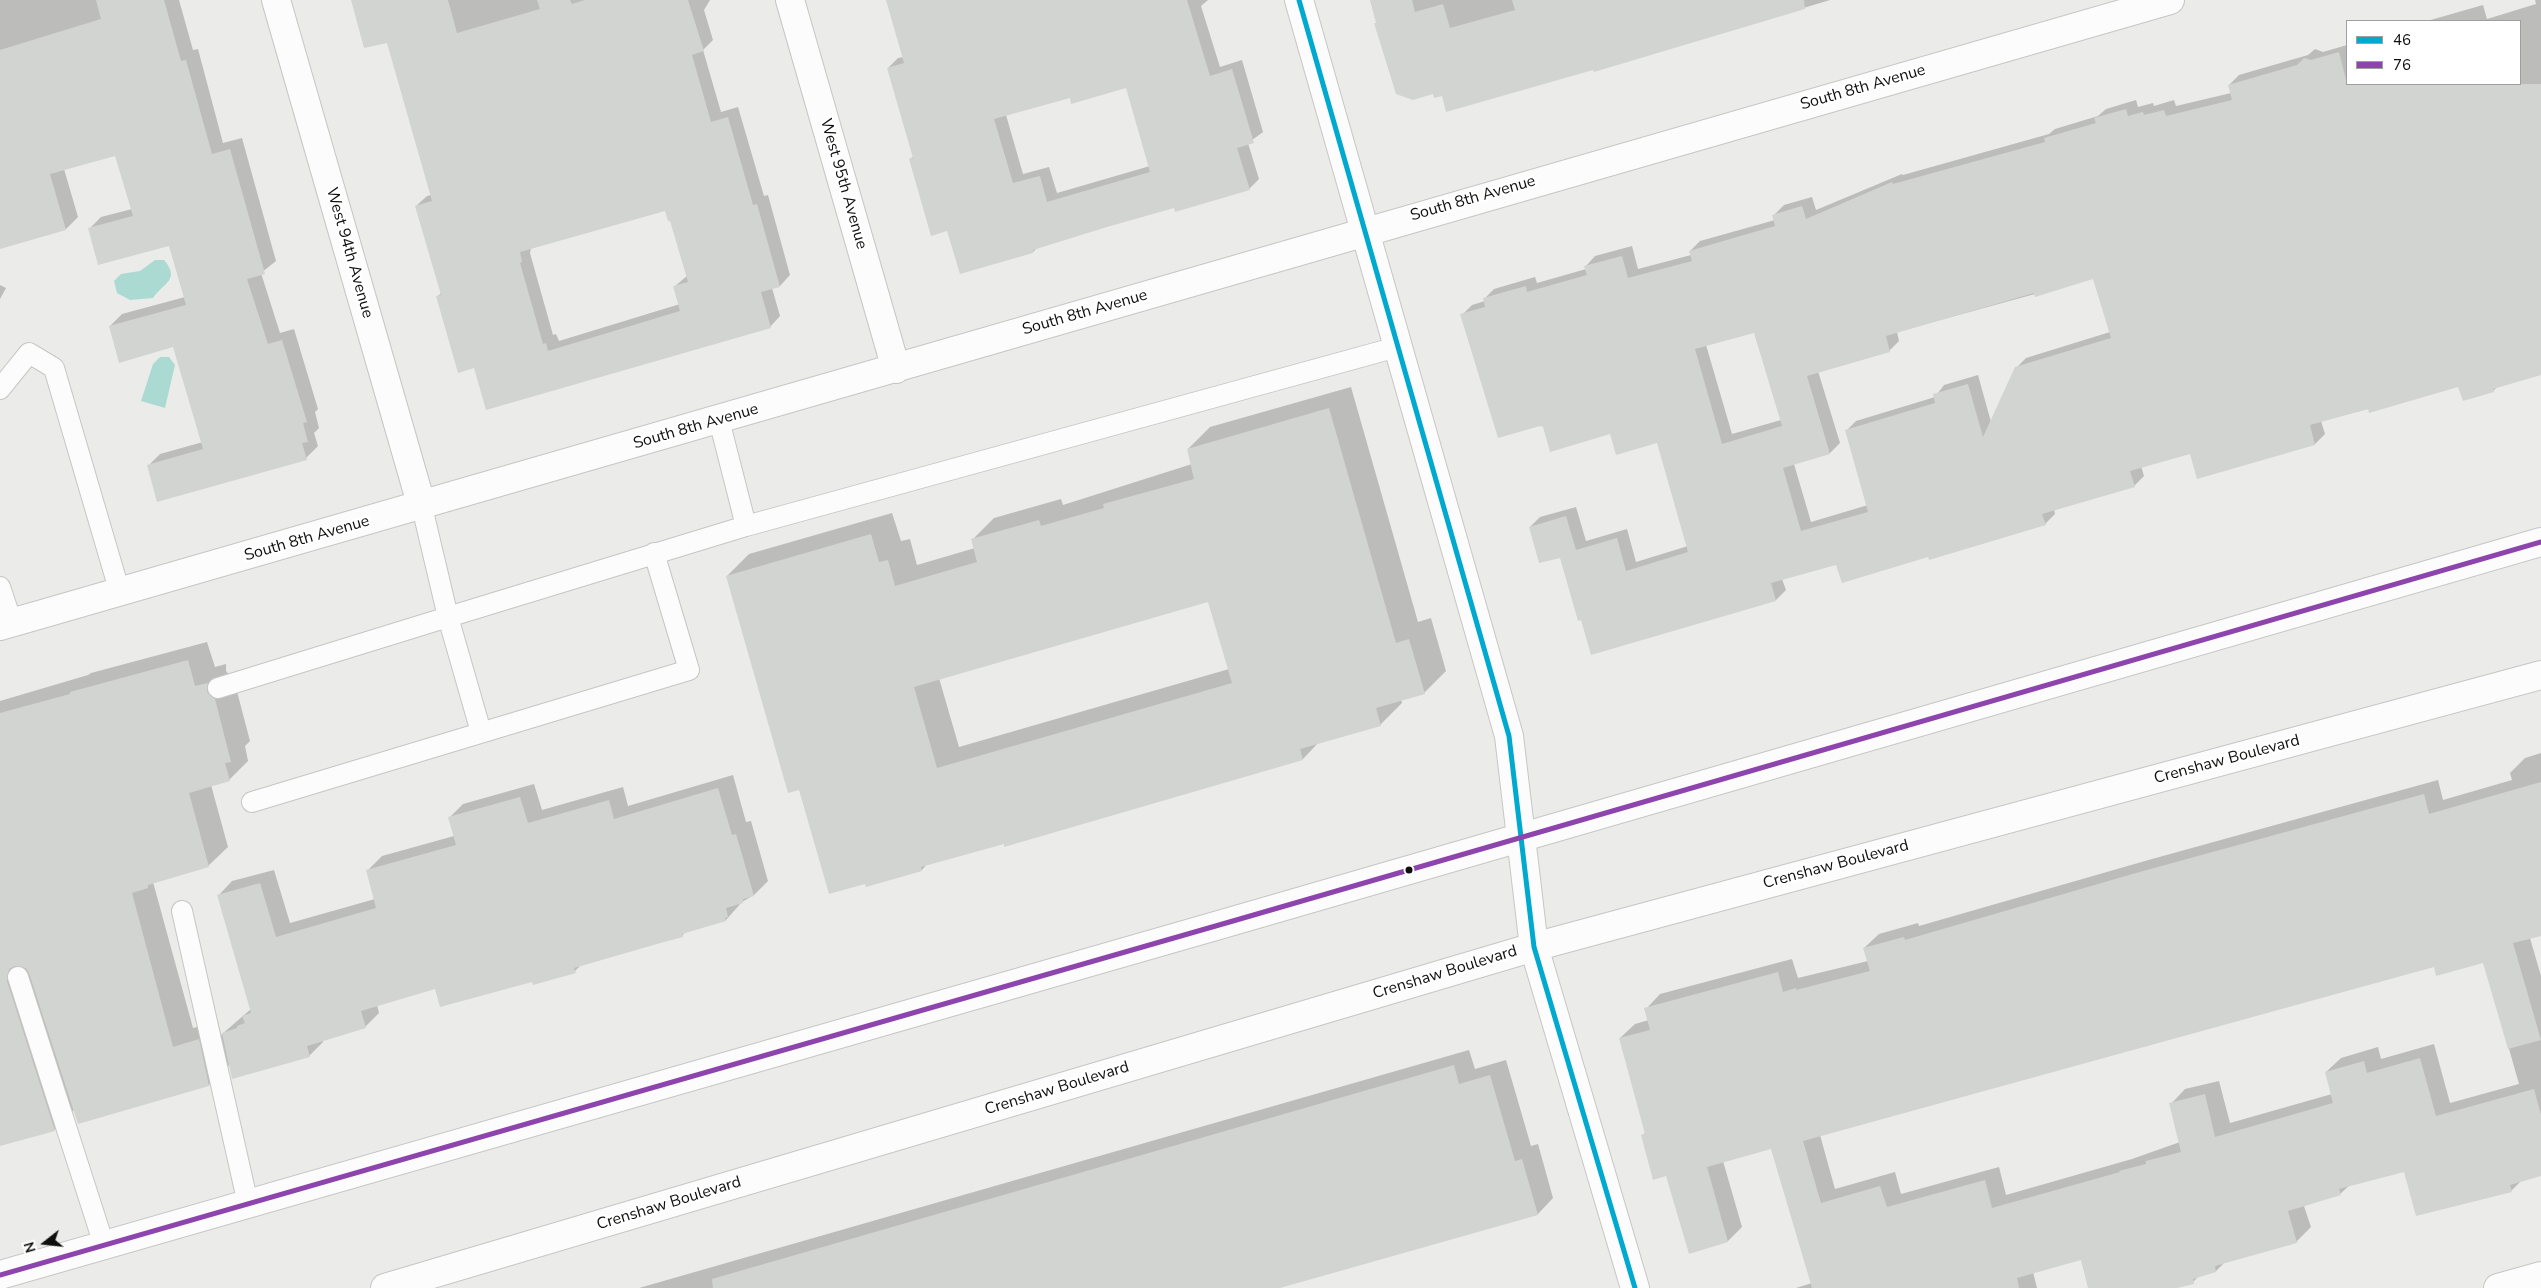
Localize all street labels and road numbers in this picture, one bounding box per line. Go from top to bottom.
street label: South 8th Avenue [1798,61,1928,115]
street label: West 95th Avenue [815,116,871,252]
street label: South 8th Avenue [1408,172,1538,226]
street label: West 94th Avenue [321,185,377,321]
street label: South 8th Avenue [1020,286,1150,340]
street label: South 8th Avenue [631,400,761,454]
street label: South 8th Avenue [242,512,372,566]
street label: Crenshaw Boulevard [2152,731,2302,789]
street label: Crenshaw Boulevard [1761,836,1911,894]
street label: Crenshaw Boulevard [1370,942,1520,1004]
street label: Crenshaw Boulevard [982,1058,1132,1120]
street label: Crenshaw Boulevard [594,1173,744,1235]

